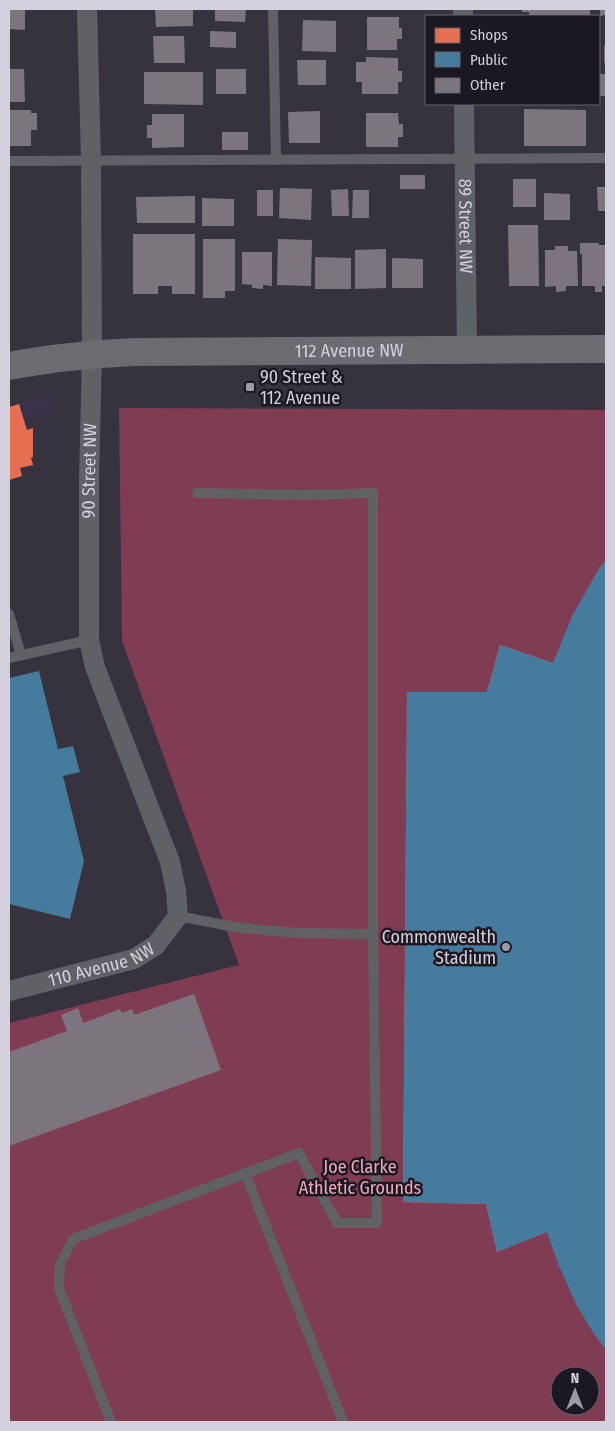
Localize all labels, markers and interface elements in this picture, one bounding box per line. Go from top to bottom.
legend [425,15,600,105]
text: Shops [470,26,508,44]
text: Public [470,51,508,69]
text: Other [470,76,506,94]
street label: 89 Street NW [454,179,477,274]
street label: 112 Avenue NW [295,339,404,362]
place label: 90 Street & 112 Avenue [260,366,343,409]
marker: 90 Street & 112 Avenue [244,381,256,393]
street label: 90 Street NW [78,422,101,518]
place label: Commonwealth Stadium [382,926,496,969]
street label: 110 Avenue NW [46,938,159,992]
marker: Commonwealth Stadium [500,941,512,953]
park label: Joe Clarke Athletic Grounds [299,1156,422,1199]
north arrow [550,1366,600,1416]
text: N [571,1370,579,1387]

